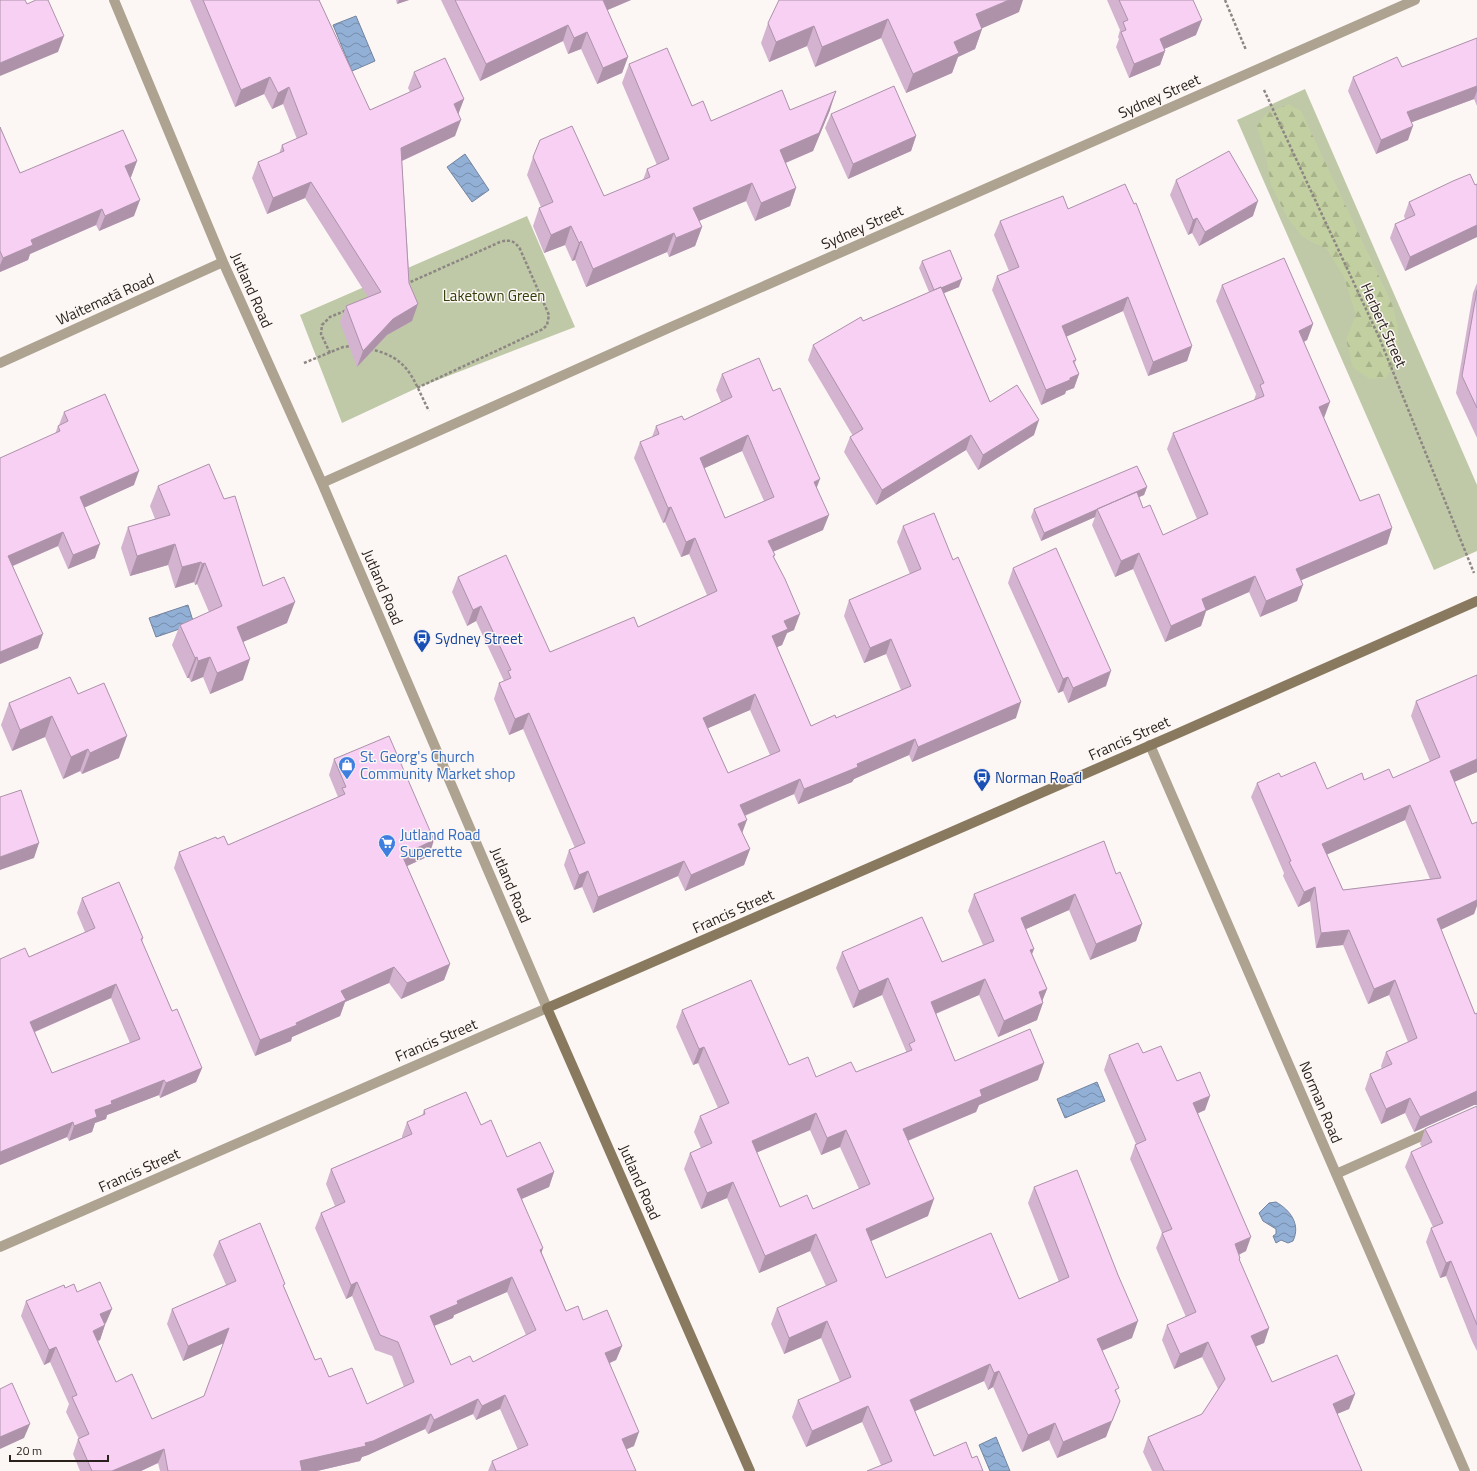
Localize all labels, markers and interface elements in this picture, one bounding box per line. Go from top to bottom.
street label: Sydney Street [1114,67,1204,124]
street label: Sydney Street [817,198,907,255]
street label: Jutland Road [225,249,279,331]
street label: Waitematā Road [52,267,158,331]
street label: Herbert Street [1355,279,1413,372]
park label: Laketown Green [443,284,545,307]
street label: Jutland Road [357,546,409,628]
place label: Sydney Street [435,627,523,650]
bus stop icon: Sydney Street [412,628,432,653]
street label: Francis Street [1085,709,1174,766]
place label: St. Georg's Church Community Market shop [360,745,515,785]
shop icon: St. Georg's Church Community Market shop [337,755,357,780]
place label: Norman Road [995,766,1082,789]
bus stop icon: Norman Road [972,767,992,792]
place label: Jutland Road Superette [400,823,480,863]
supermarket icon: Jutland Road Superette [377,833,397,858]
street label: Jutland Road [485,844,537,926]
street label: Francis Street [689,882,778,939]
street label: Francis Street [391,1012,481,1068]
street label: Norman Road [1293,1057,1349,1147]
street label: Francis Street [95,1141,184,1198]
street label: Jutland Road [613,1141,667,1223]
scale bar [10,1437,108,1463]
text: 20 m [16,1441,42,1460]

